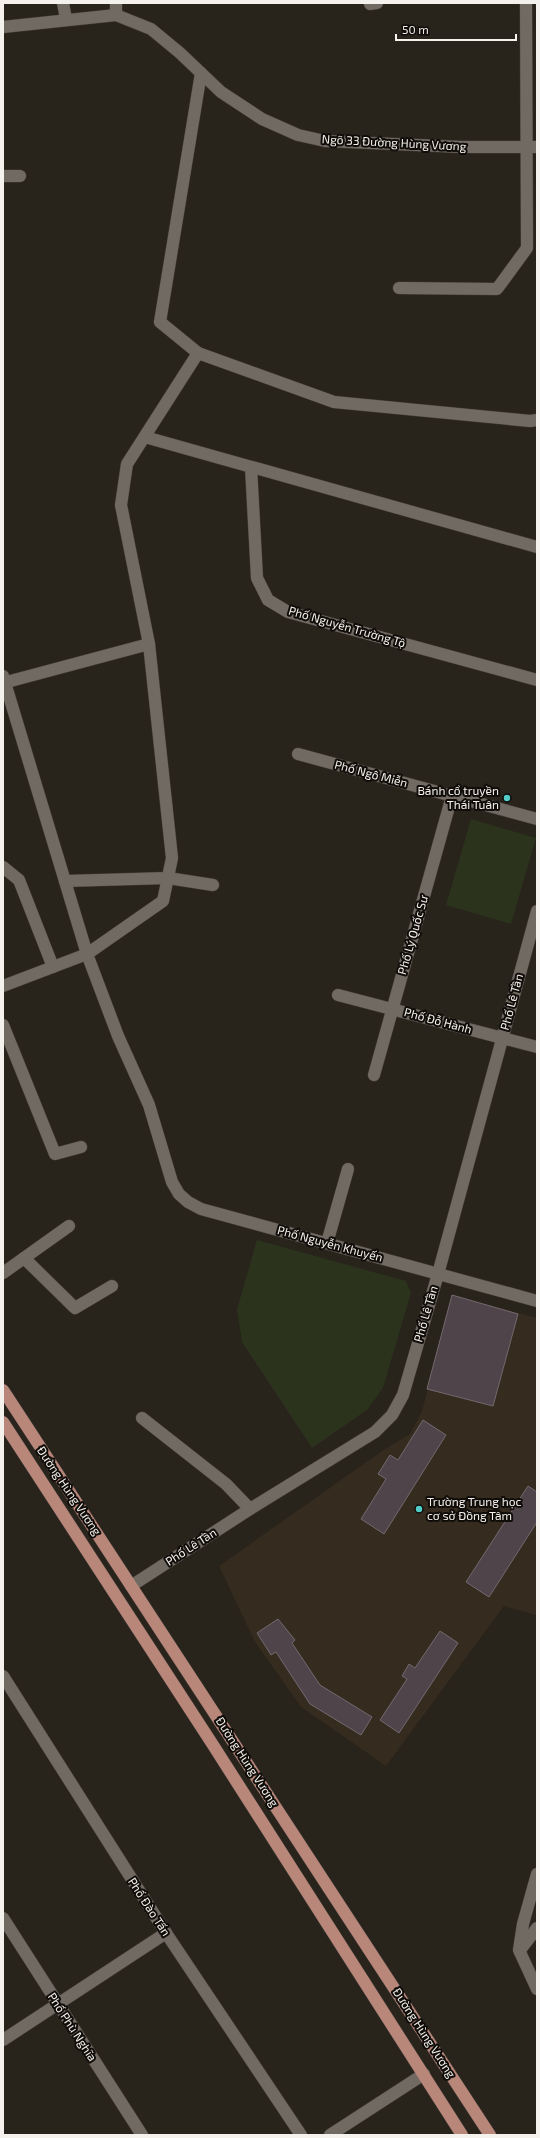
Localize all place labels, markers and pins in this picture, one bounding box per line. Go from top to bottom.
place label: Bánh cổ truyền Thái Tuân [417,783,499,811]
marker: Bánh cổ truyền Thái Tuân [502,793,512,803]
place label: Trường Trung học cơ sở Đồng Tâm [427,1494,521,1522]
marker: Trường Trung học cơ sở Đồng Tâm [414,1504,424,1514]

